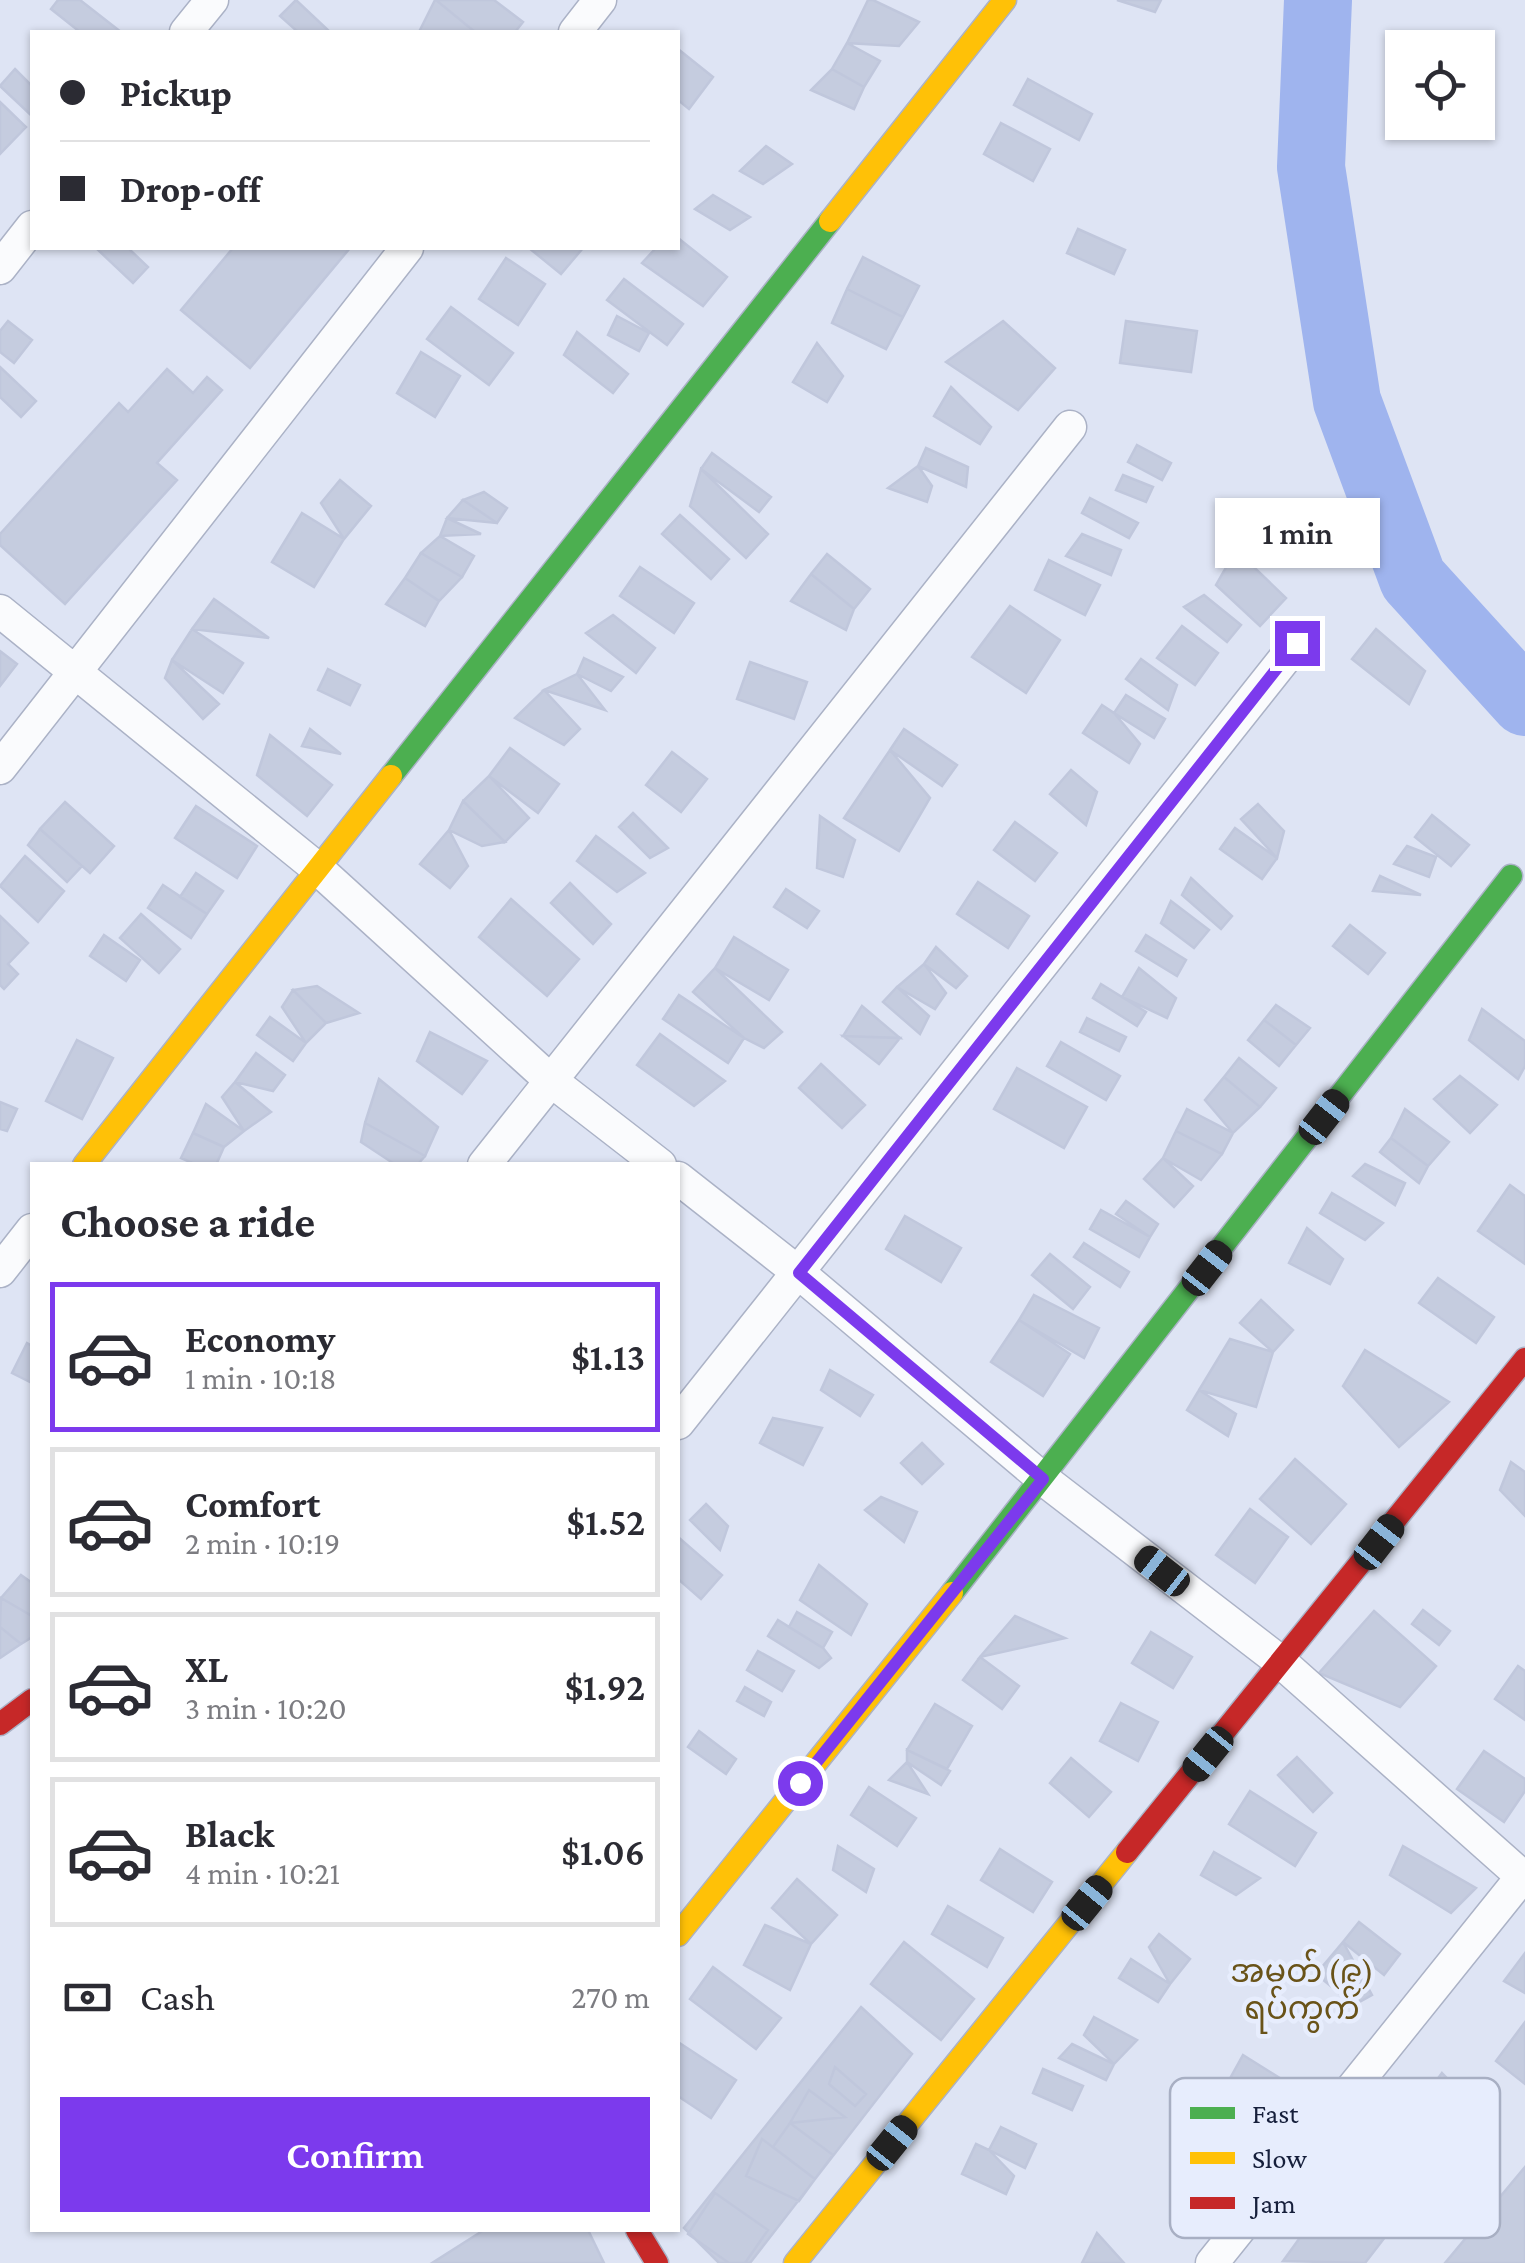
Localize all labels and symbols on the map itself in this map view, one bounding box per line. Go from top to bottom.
callout: 1 min [1214,498,1380,568]
route end [1275,621,1320,666]
car [1294,1084,1354,1150]
car [1177,1235,1237,1301]
car [1349,1509,1409,1575]
car [1129,1541,1195,1601]
car [1177,1721,1239,1787]
route start [778,1761,823,1806]
car [1056,1870,1118,1936]
district label: အမှတ် (၉) ရပ်ကွက် [1230,1948,1374,2034]
legend [1170,2078,1500,2238]
text: Fast [1252,2098,1299,2129]
car [861,2110,923,2176]
text: Slow [1252,2143,1307,2174]
text: Jam [1249,2188,1296,2219]

